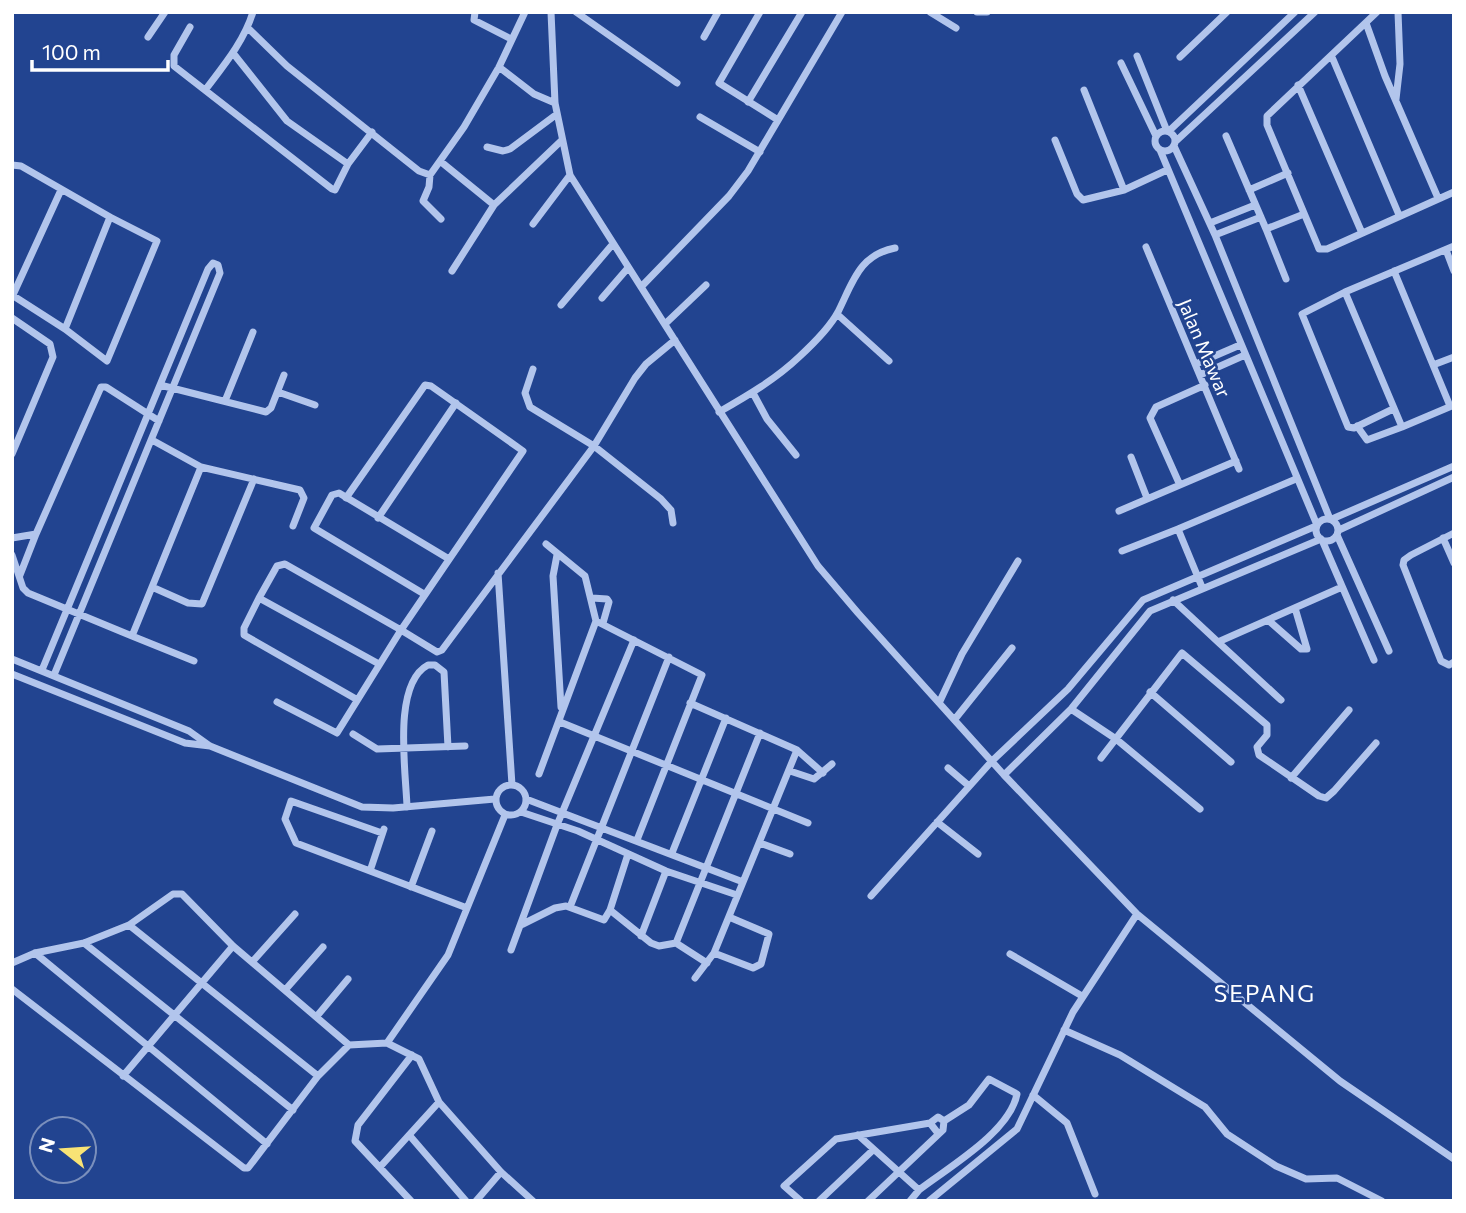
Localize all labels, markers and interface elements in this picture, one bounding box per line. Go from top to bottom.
scale bar [32,28,168,72]
text: 100 m [42,39,101,64]
street label: Jalan Mawar [1174,295,1236,401]
district label: SEPANG [1214,979,1316,1007]
north arrow [28,1115,98,1185]
text: N [33,1135,59,1155]

